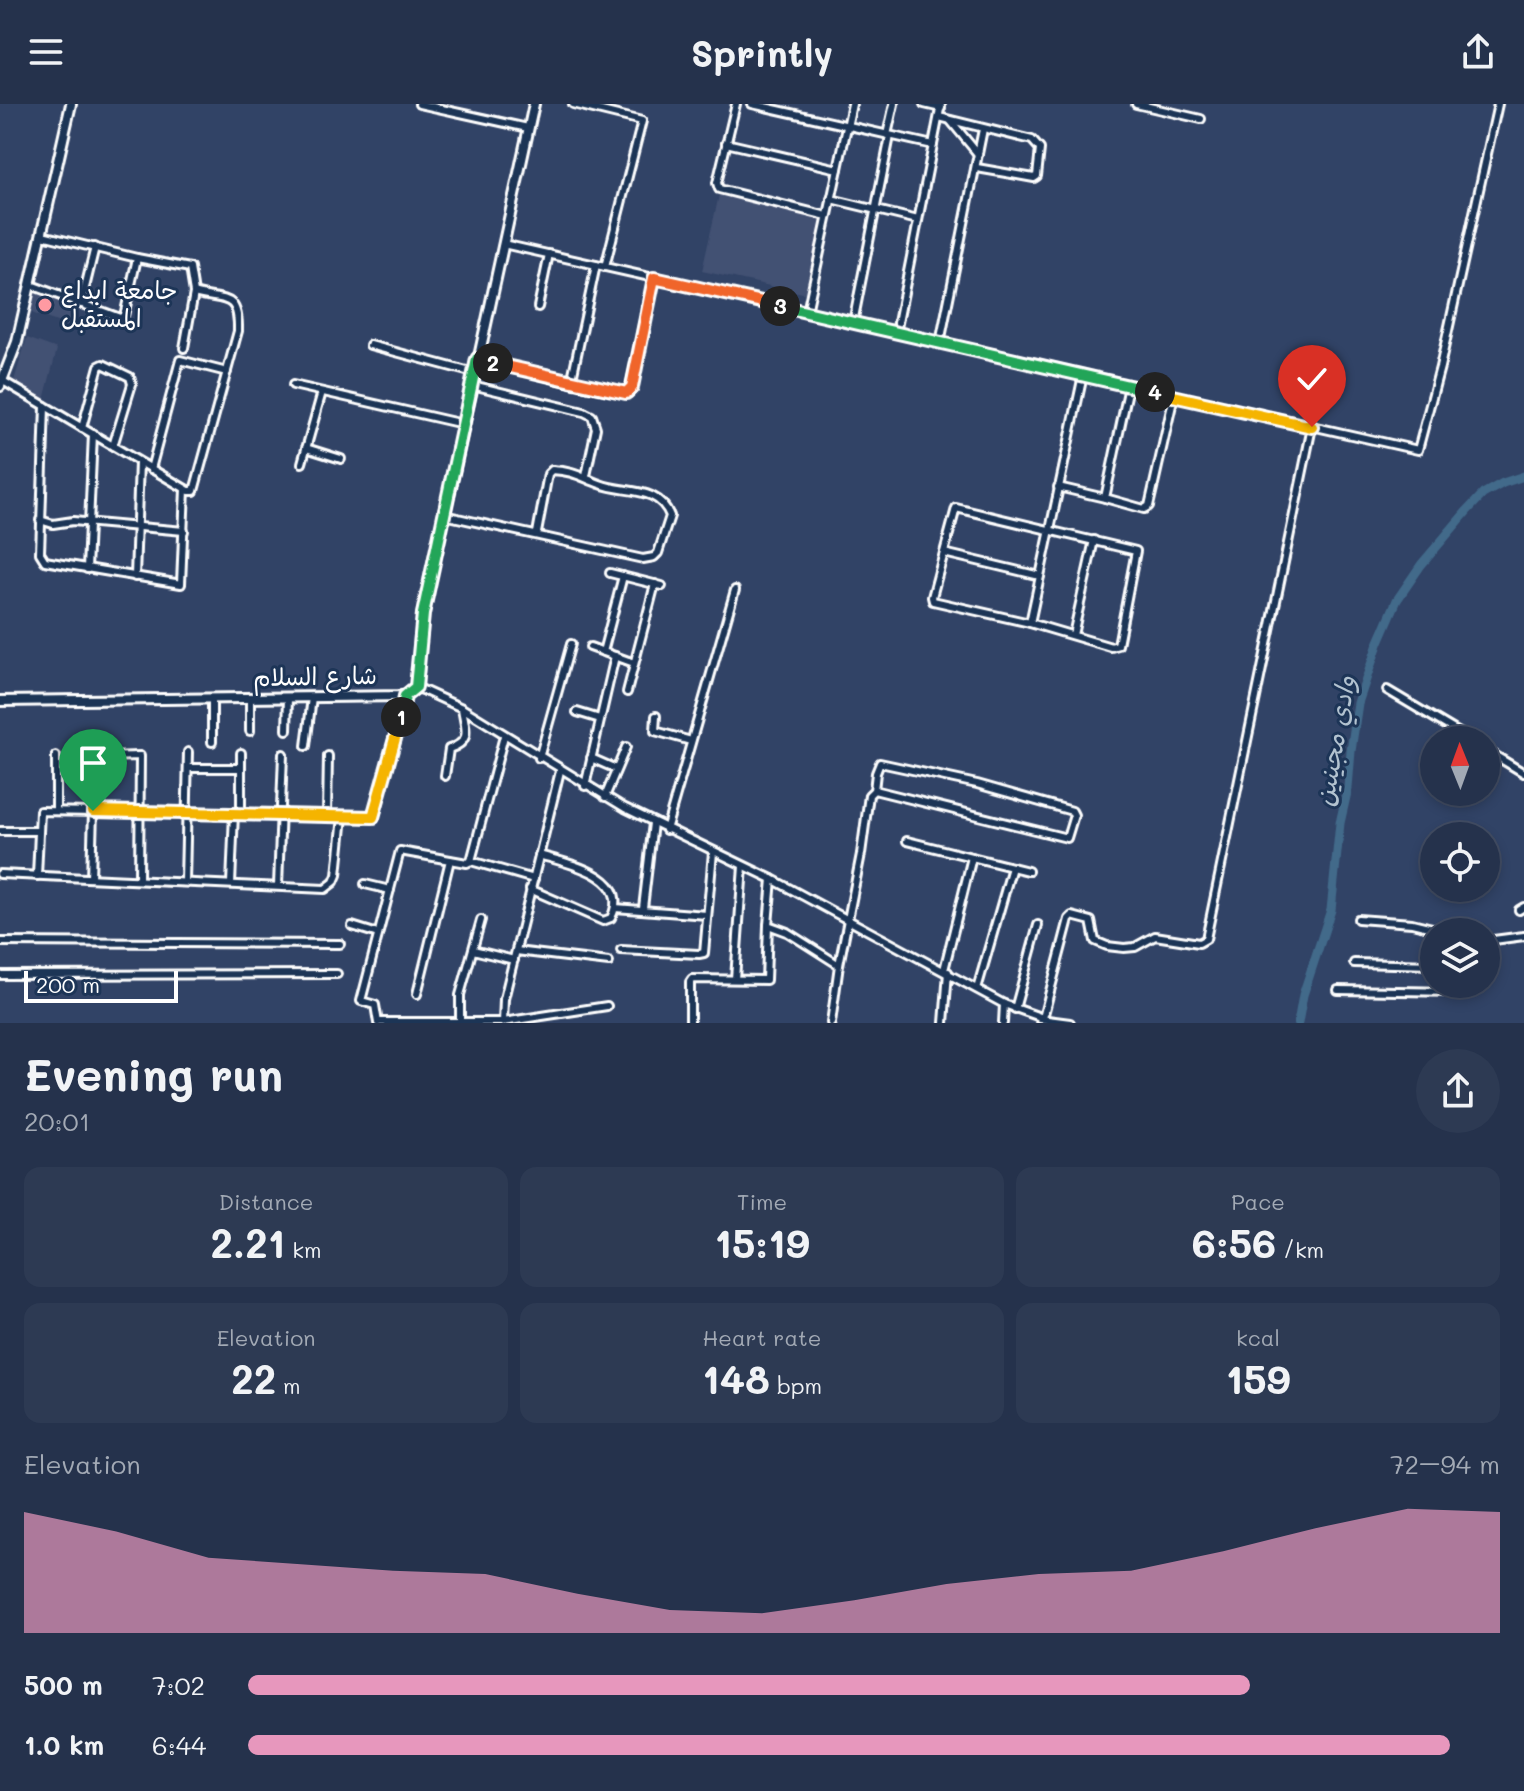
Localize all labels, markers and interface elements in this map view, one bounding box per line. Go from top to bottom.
text: Sprintly [691,29,833,76]
icon: menu [24,30,68,74]
icon: share [1456,30,1500,74]
place label: جامعة ابداع المستقبل [61,274,177,333]
pin: 3 [760,286,800,326]
text: 3 [773,291,787,320]
marker: جامعة ابداع المستقبل [36,296,54,314]
pin: 2 [473,343,513,383]
pin [1278,345,1346,427]
text: 2 [487,348,499,377]
icon: check [1290,357,1334,401]
pin: 4 [1135,372,1175,412]
text: 4 [1148,377,1162,406]
street label: شارع السلام [253,659,377,696]
water label: وادي مجينين [1306,673,1365,809]
pin: 1 [381,697,421,737]
text: 1 [396,702,406,731]
north arrow [1420,726,1500,806]
map controls [1420,726,1500,998]
pin [59,729,127,811]
icon: arrive [71,741,115,785]
button: locate [1420,822,1500,902]
button: layers [1420,918,1500,998]
scale bar [24,967,178,1003]
text: 200 m [36,970,100,999]
text: Evening run [24,1045,283,1102]
button: share [1416,1049,1500,1133]
text: 20:01 [24,1104,90,1138]
text: Distance [219,1187,313,1216]
text: Time [737,1187,787,1216]
text: Pace [1231,1187,1285,1216]
text: 2.21 [210,1216,285,1268]
text: 15:19 [714,1216,810,1268]
text: 6:56 [1192,1216,1276,1268]
text: km [285,1235,322,1264]
text: /km [1276,1235,1324,1264]
text: Elevation [217,1323,315,1352]
text: Heart rate [703,1323,821,1352]
text: kcal [1236,1323,1280,1352]
text: 22 [231,1352,276,1404]
text: 148 [702,1352,770,1404]
text: 159 [1225,1352,1291,1404]
text: m [276,1371,301,1400]
text: bpm [770,1371,822,1400]
text: Elevation [24,1447,141,1481]
text: 72–94 m [1390,1447,1500,1481]
text: 500 m [24,1668,103,1702]
text: 7:02 [152,1668,205,1702]
text: 1.0 km [24,1728,104,1762]
text: 6:44 [152,1728,206,1762]

